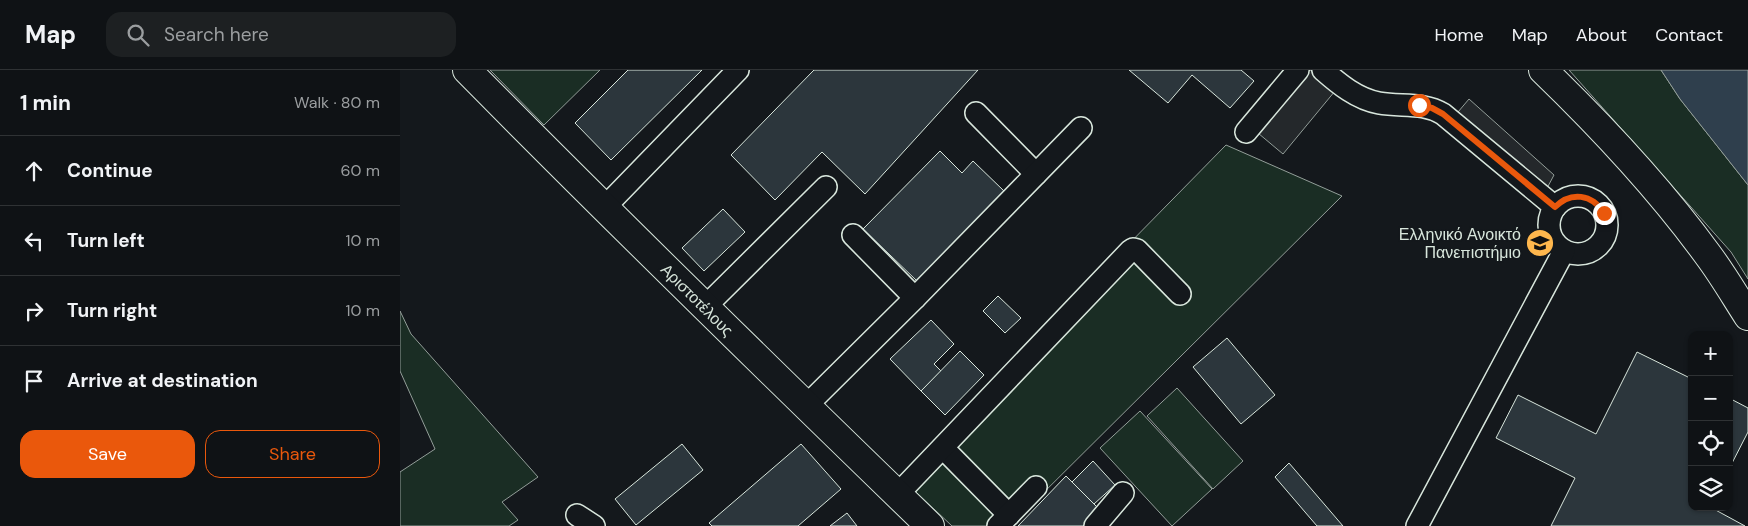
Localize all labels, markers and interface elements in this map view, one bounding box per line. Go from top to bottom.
search box [106,12,456,57]
text: Map [25,19,76,50]
icon: search [124,21,152,49]
text: Search here [164,22,269,47]
text: Home [1434,23,1484,47]
text: Map [1512,23,1548,47]
text: About [1576,23,1627,47]
text: Contact [1655,23,1723,47]
text: 1 min [20,89,71,117]
text: Walk · 80 m [294,92,380,113]
route start [1408,94,1431,117]
icon: ahead [20,157,48,185]
text: Continue [67,158,153,183]
text: 60 m [340,160,380,181]
route end [1593,202,1616,225]
place label: Ελληνικό Ανοικτό Πανεπιστήμιο [1399,224,1521,263]
icon: left [20,227,48,255]
text: Turn left [67,228,145,253]
school or university icon: Ελληνικό Ανοικτό Πανεπιστήμιο [1525,228,1555,258]
text: 10 m [346,230,380,251]
street label: Αριστοτέλους [656,259,738,341]
icon: right [20,297,48,325]
text: Turn right [67,298,157,323]
text: 10 m [346,300,380,321]
map controls [1688,331,1733,511]
button: + [1688,331,1733,376]
icon: arrive [20,367,48,395]
text: Arrive at destination [67,368,258,393]
button: − [1688,376,1733,421]
button: locate [1688,421,1733,466]
button: Save [20,430,195,478]
button: Share [205,430,380,478]
button: layers [1688,466,1733,511]

